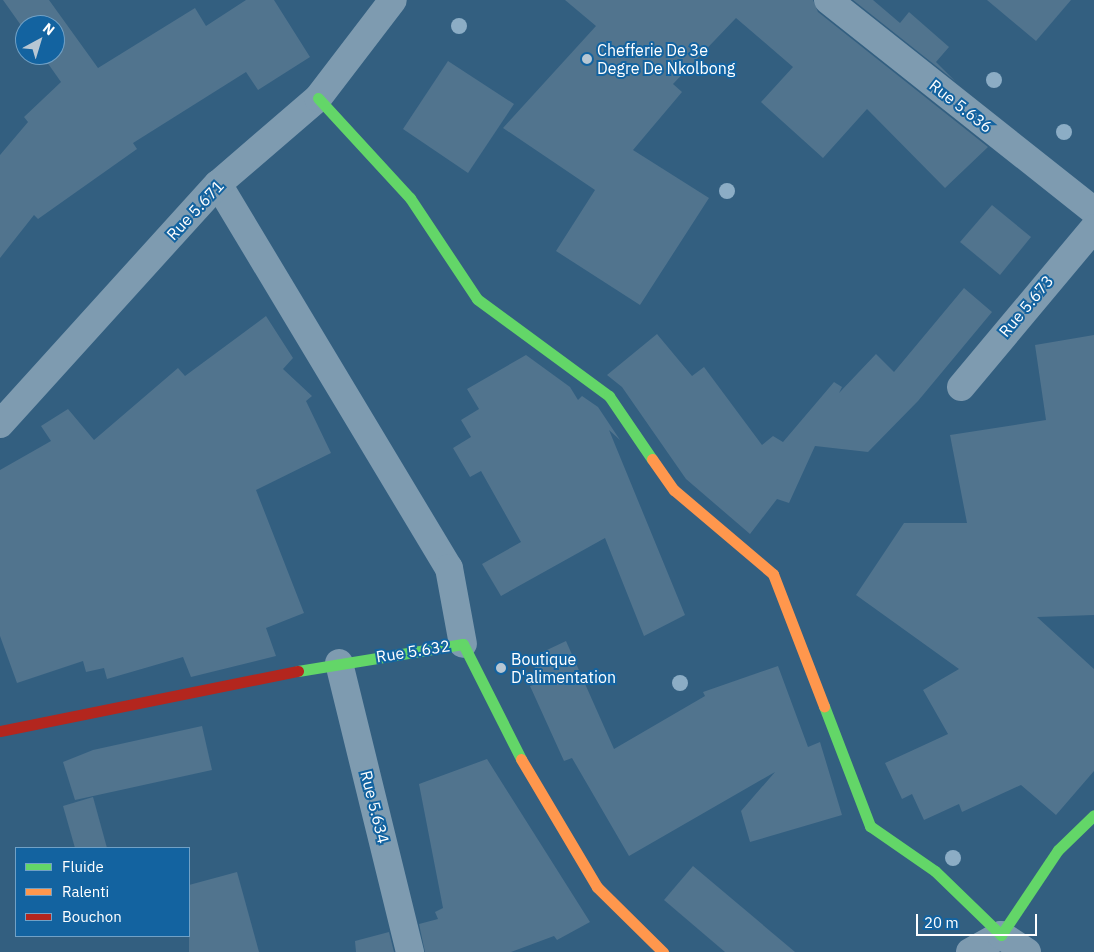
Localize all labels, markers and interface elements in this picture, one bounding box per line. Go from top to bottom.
north arrow [15,15,65,65]
text: N [39,19,58,39]
place label: Chefferie De 3e Degre De Nkolbong [597,40,735,78]
marker: Chefferie De 3e Degre De Nkolbong [581,53,593,65]
street label: Rue 5.636 [926,75,996,137]
street label: Rue 5.671 [163,176,227,244]
street label: Rue 5.673 [995,271,1057,341]
street label: Rue 5.632 [375,636,451,666]
place label: Boutique D'alimentation [511,649,616,687]
marker: Boutique D'alimentation [495,662,507,674]
street label: Rue 5.634 [357,768,393,846]
legend [15,847,190,937]
text: Fluide [62,857,104,876]
text: Ralenti [62,882,109,901]
scale bar [919,904,1040,936]
text: Bouchon [62,907,122,926]
text: 20 m [924,913,959,932]

